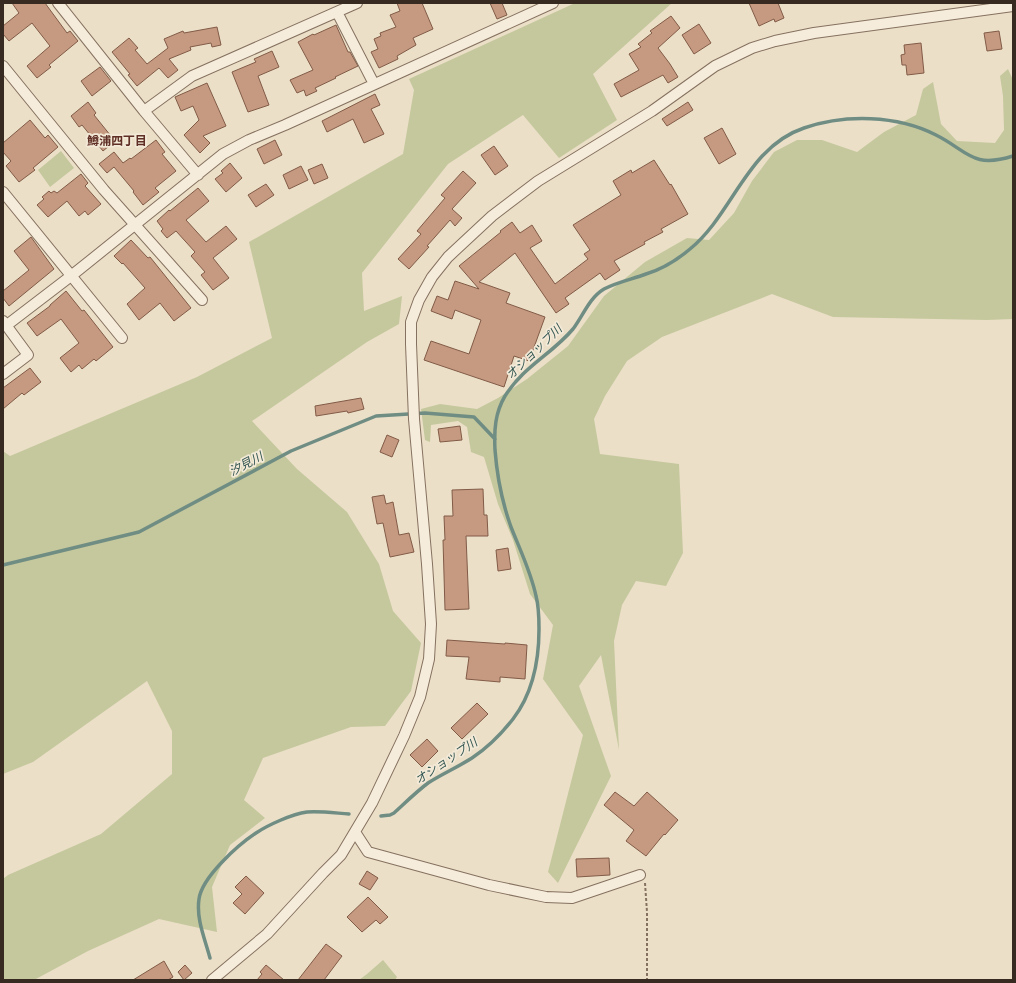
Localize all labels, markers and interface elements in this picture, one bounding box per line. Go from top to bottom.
district label: 鱒浦四丁目 [87,133,147,148]
water label: オショップ川 [503,320,566,382]
water label: 汐見川 [226,448,267,479]
water label: オショップ川 [412,733,481,787]

